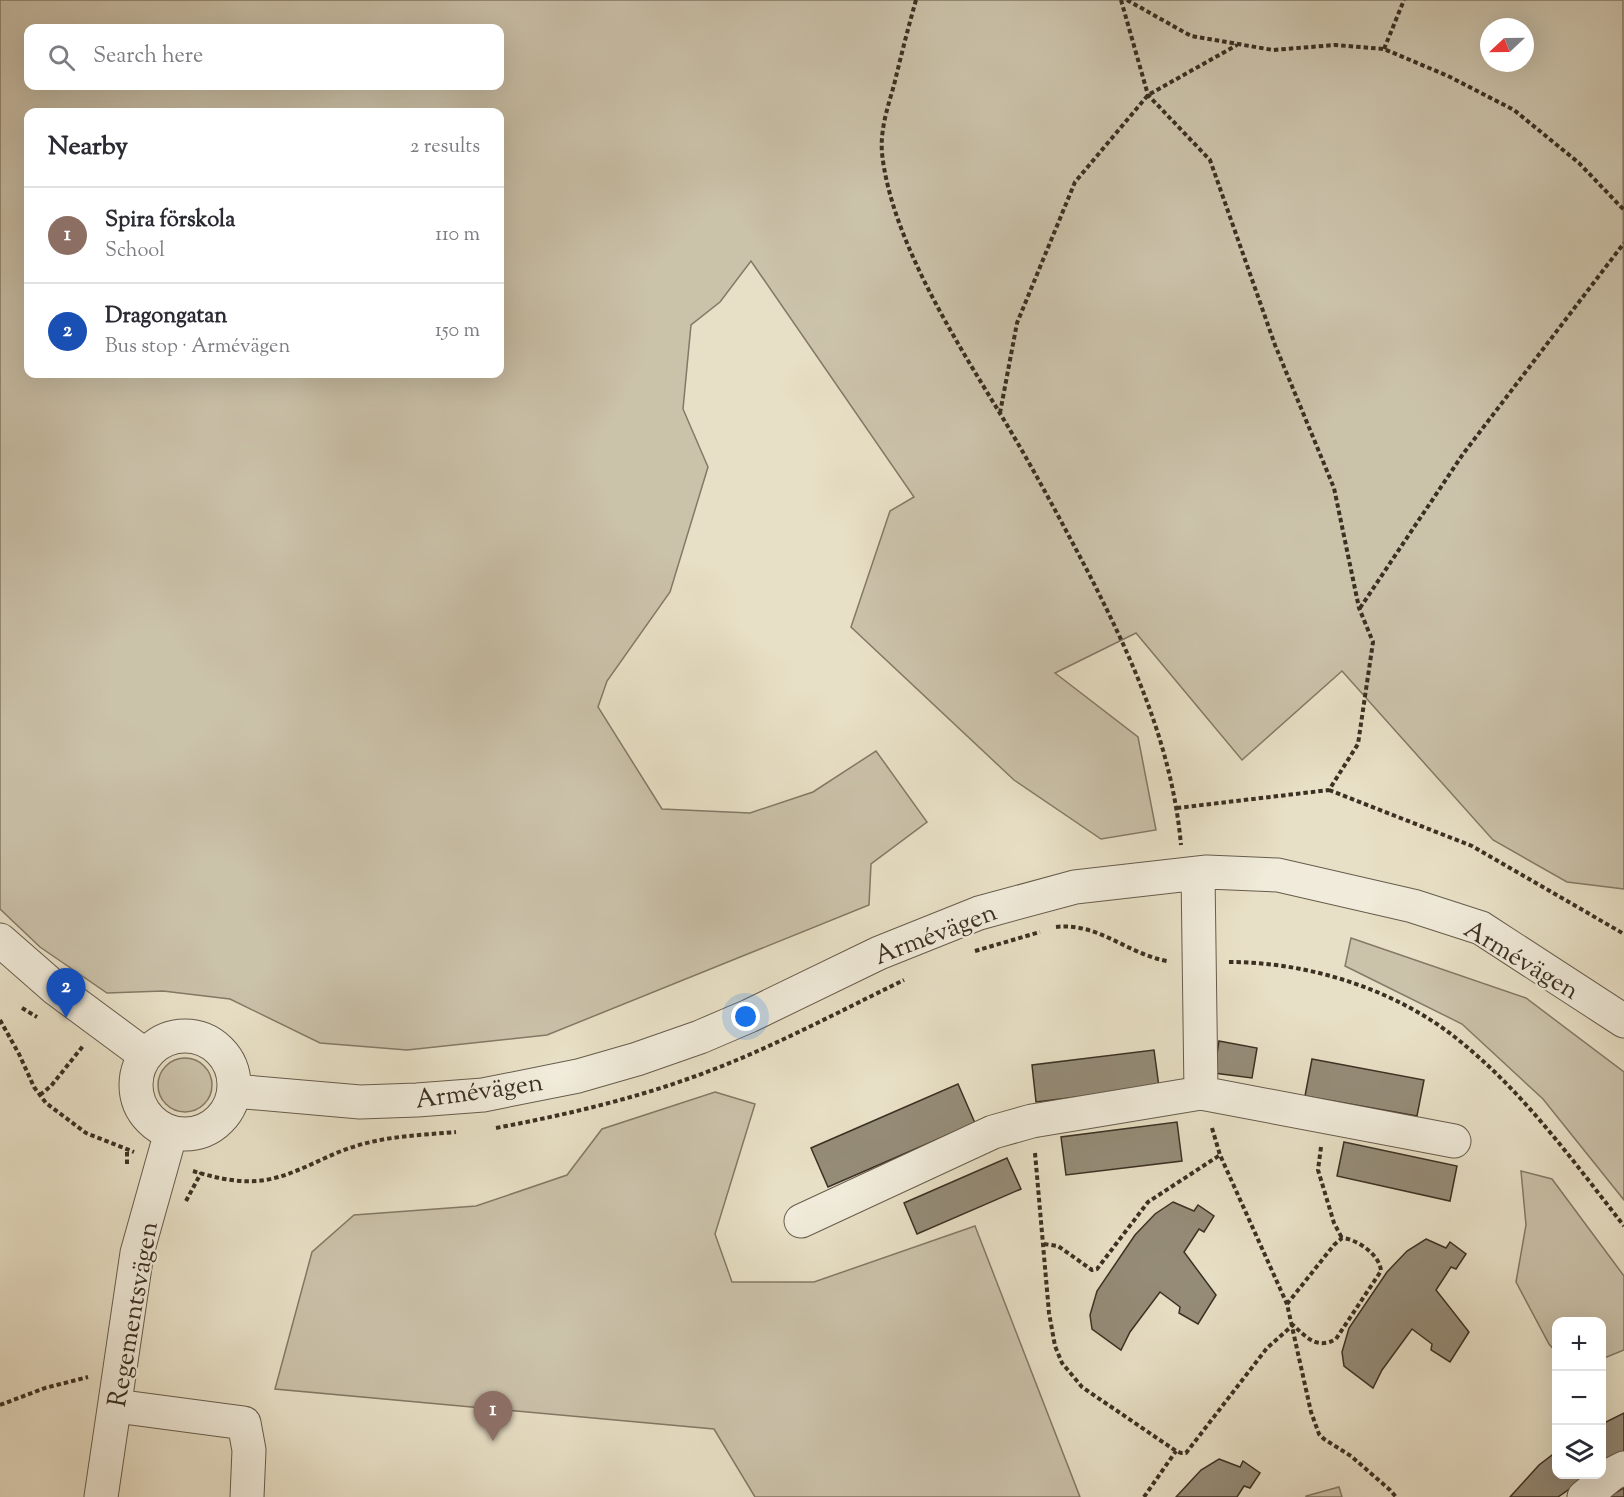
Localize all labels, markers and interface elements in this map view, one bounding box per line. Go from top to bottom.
north arrow [1480,18,1534,72]
search box [24,24,504,90]
icon: search [45,41,78,74]
text: Search here [93,41,203,73]
text: Nearby [48,129,128,166]
text: 2 results [410,133,480,162]
text: Spira förskola [105,205,235,237]
text: 1 [64,221,71,250]
text: 110 m [435,221,480,250]
text: School [105,237,165,266]
text: Dragongatan [105,301,227,333]
text: 2 [63,317,72,346]
text: 150 m [435,317,480,346]
text: Bus stop · Armévägen [105,333,290,362]
street label: Armévägen [869,895,1003,976]
street label: Armévägen [1456,912,1585,1010]
pin: 2 [46,968,86,1018]
your location [731,1002,760,1031]
street label: Armévägen [413,1065,546,1120]
street label: Regementsvägen [100,1219,169,1410]
map controls [1552,1317,1606,1479]
button: + [1552,1317,1606,1371]
button: − [1552,1371,1606,1425]
pin: 1 [474,1392,512,1441]
button: layers [1552,1425,1606,1479]

